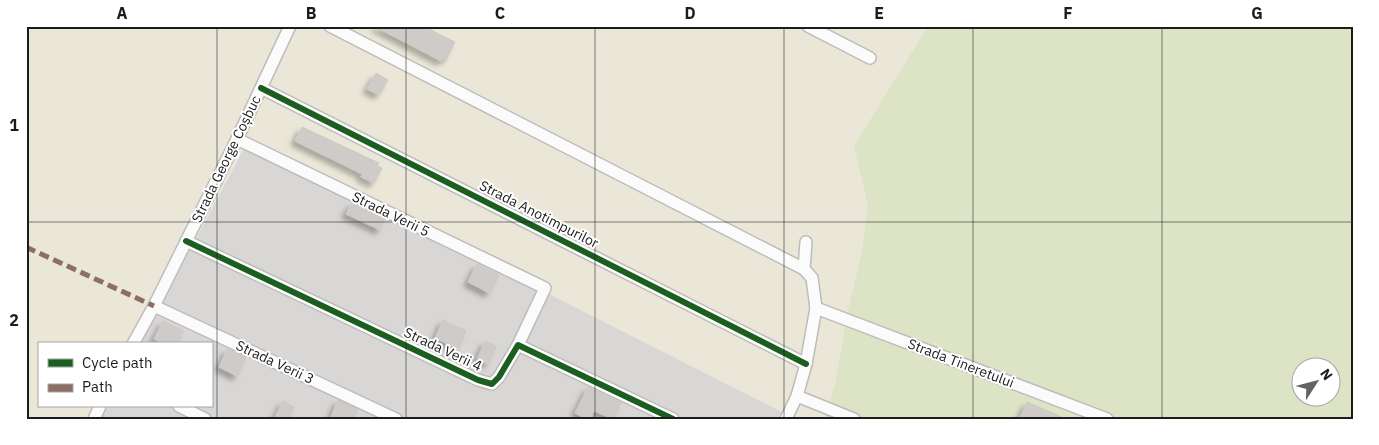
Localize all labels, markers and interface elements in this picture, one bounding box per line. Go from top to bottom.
text: A [117,3,128,23]
text: B [306,3,317,23]
text: C [495,3,505,23]
text: D [684,3,696,23]
text: E [874,3,884,23]
text: F [1063,3,1073,23]
text: G [1251,3,1263,23]
street label: Strada George Coșbuc [187,92,265,226]
text: 1 [9,115,19,135]
street label: Strada Anotimpurilor [476,176,602,252]
street label: Strada Verii 5 [349,187,433,241]
text: 2 [9,310,19,330]
street label: Strada Verii 4 [401,323,485,375]
street label: Strada Tineretului [905,334,1017,392]
street label: Strada Verii 3 [233,336,317,388]
legend [38,342,212,408]
text: Cycle path [82,353,153,372]
north arrow [1292,358,1342,408]
text: N [1316,365,1337,384]
text: Path [82,377,113,396]

